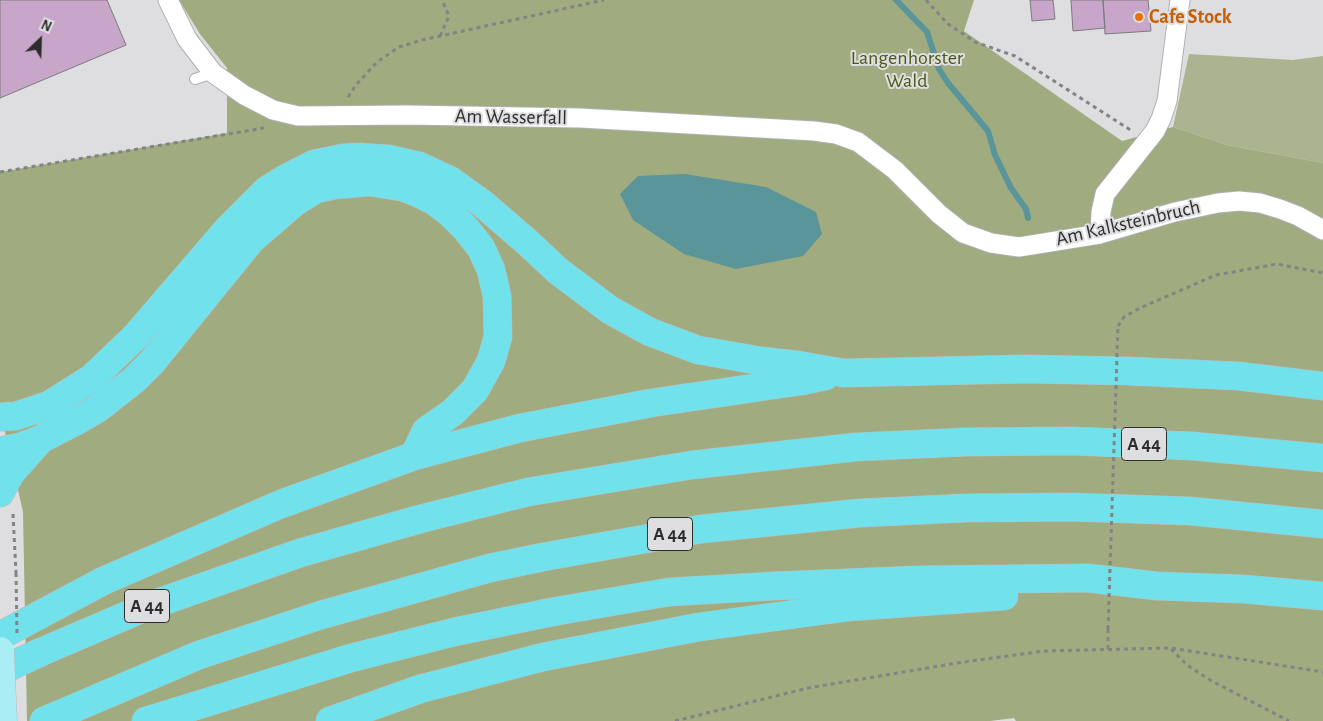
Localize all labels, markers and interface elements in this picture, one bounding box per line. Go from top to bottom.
place label: Cafe Stock [1149,5,1232,29]
marker: Cafe Stock [1133,11,1145,23]
north arrow [15,15,65,65]
text: N [39,18,53,35]
park label: Langenhorster Wald [851,46,963,93]
street label: Am Wasserfall [455,104,567,130]
street label: Am Kalksteinbruch [1053,195,1203,251]
road number: A 44 [1122,428,1166,460]
road number: A 44 [648,518,692,550]
road number: A 44 [124,590,170,622]

